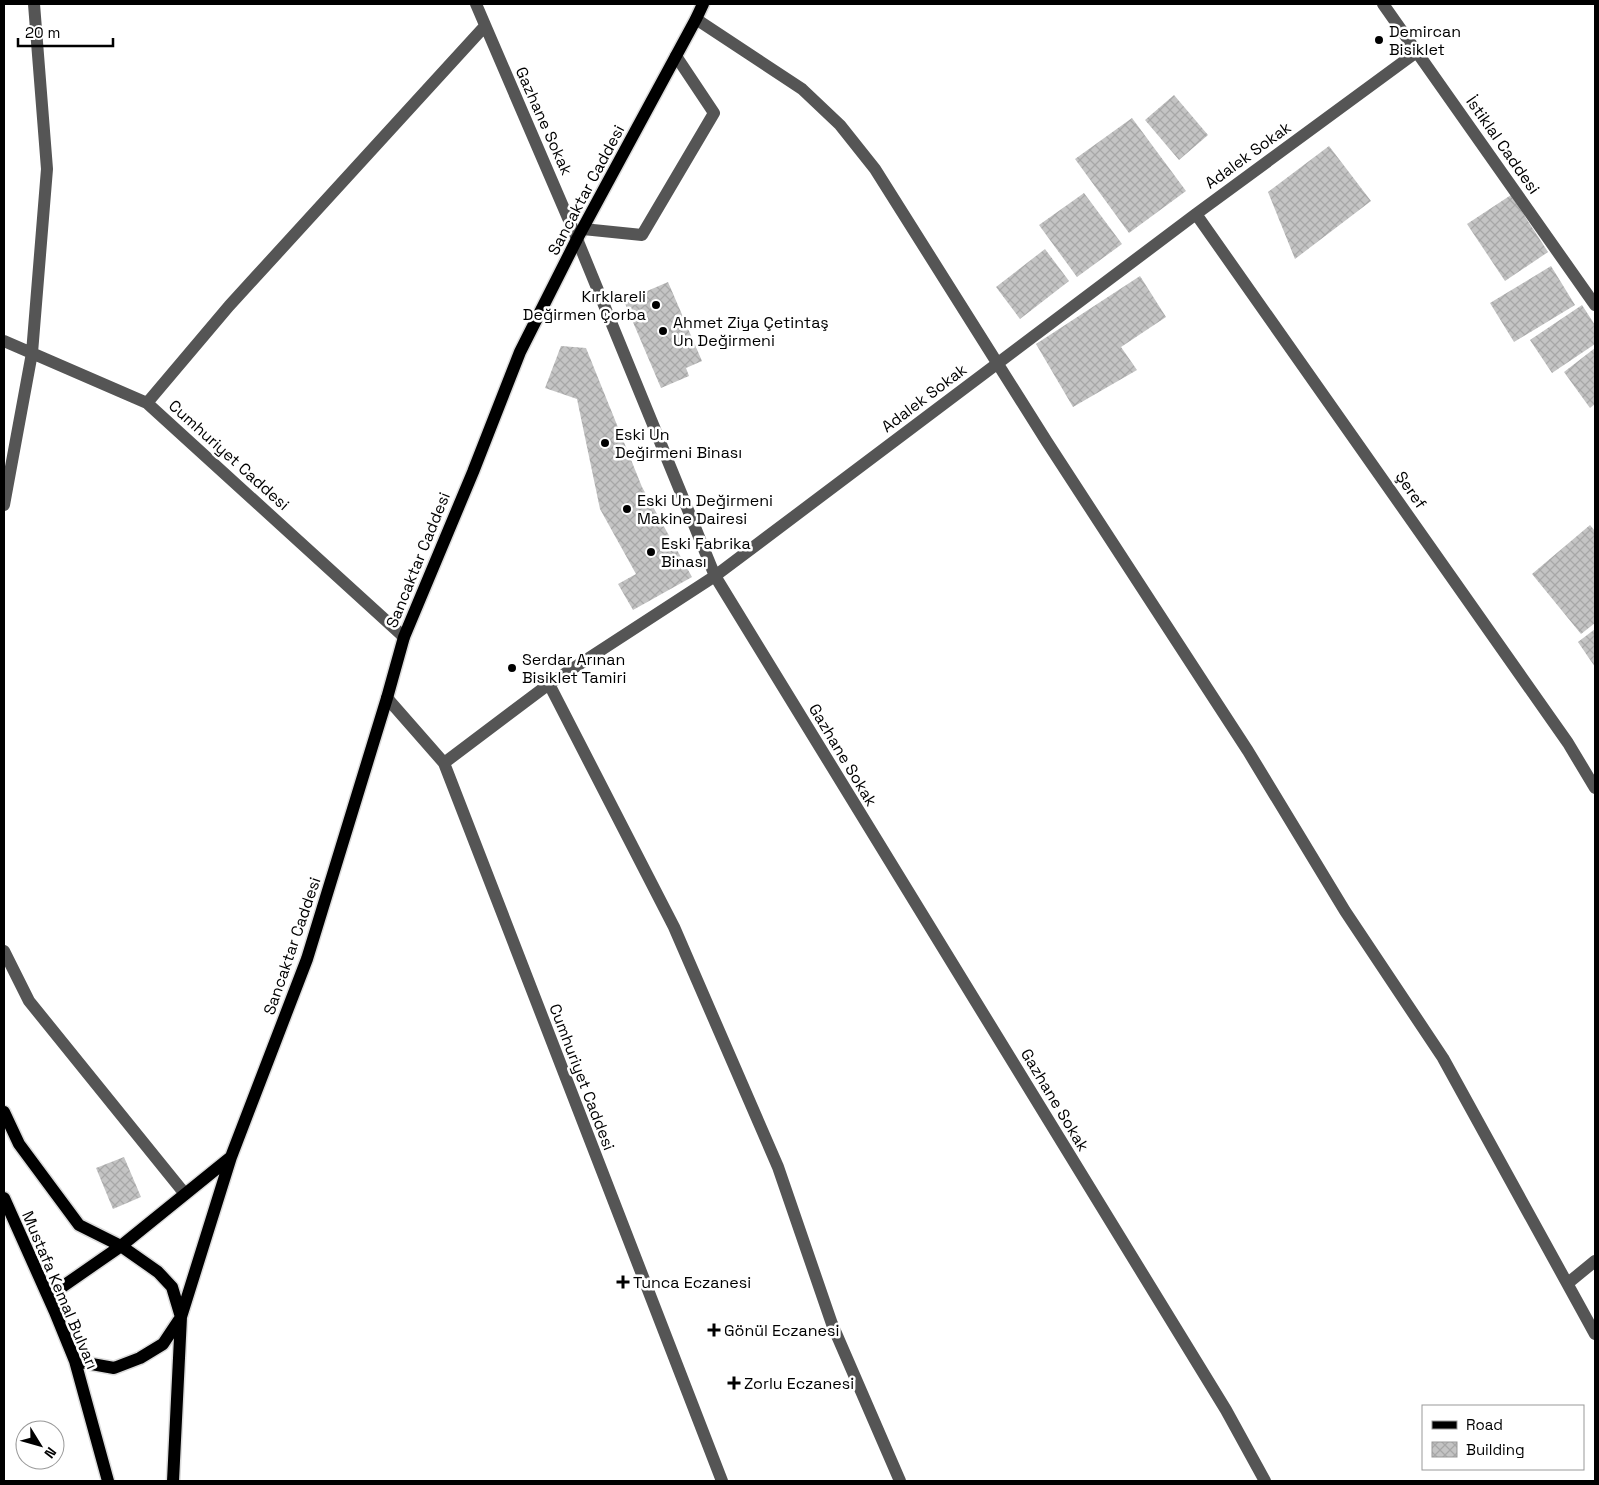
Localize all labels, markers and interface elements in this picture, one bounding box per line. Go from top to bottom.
scale bar [18,15,112,47]
place label: Demircan Bisiklet [1389,21,1461,60]
text: 20 m [25,23,60,42]
marker: Demircan Bisiklet [1373,34,1385,46]
street label: Gazhane Sokak [511,64,577,179]
street label: İstiklal Caddesi [1461,92,1545,198]
street label: Adalek Sokak [1201,116,1296,193]
street label: Sancaktar Caddesi [543,121,629,259]
place label: Kırklareli Değirmen Çorba [523,286,646,325]
marker: Kırklareli Değirmen Çorba [650,299,662,311]
place label: Ahmet Ziya Çetintaş Un Değirmeni [673,312,829,351]
marker: Ahmet Ziya Çetintaş Un Değirmeni [657,325,669,337]
street label: Adalek Sokak [877,359,971,437]
street label: Cumhuriyet Caddesi [164,395,294,515]
place label: Eski Un Değirmeni Binası [615,424,742,463]
marker: Eski Un Değirmeni Binası [599,437,611,449]
street label: Şeref [1391,467,1431,513]
street label: Sancaktar Caddesi [381,489,455,631]
place label: Eski Un Değirmeni Makine Dairesi [637,490,773,529]
marker: Eski Un Değirmeni Makine Dairesi [621,503,633,515]
place label: Eski Fabrika Binası [661,533,751,572]
marker: Eski Fabrika Binası [645,546,657,558]
place label: Serdar Arınan Bisiklet Tamiri [522,649,626,688]
marker: Serdar Arınan Bisiklet Tamiri [506,662,518,674]
street label: Gazhane Sokak [804,700,882,811]
street label: Sancaktar Caddesi [259,874,325,1018]
street label: Cumhuriyet Caddesi [544,1001,620,1153]
street label: Gazhane Sokak [1016,1045,1094,1156]
street label: Mustafa Kemal Bulvarı [17,1208,103,1372]
place label: Tunca Eczanesi [633,1272,751,1293]
marker: Tunca Eczanesi [617,1276,629,1288]
place label: Gönül Eczanesi [724,1320,839,1341]
marker: Gönül Eczanesi [708,1324,720,1336]
place label: Zorlu Eczanesi [744,1373,854,1394]
marker: Zorlu Eczanesi [728,1377,740,1389]
legend [1422,1405,1584,1470]
text: Road [1466,1415,1503,1434]
north arrow [15,1420,65,1470]
text: Building [1466,1440,1525,1459]
text: N [40,1444,60,1462]

